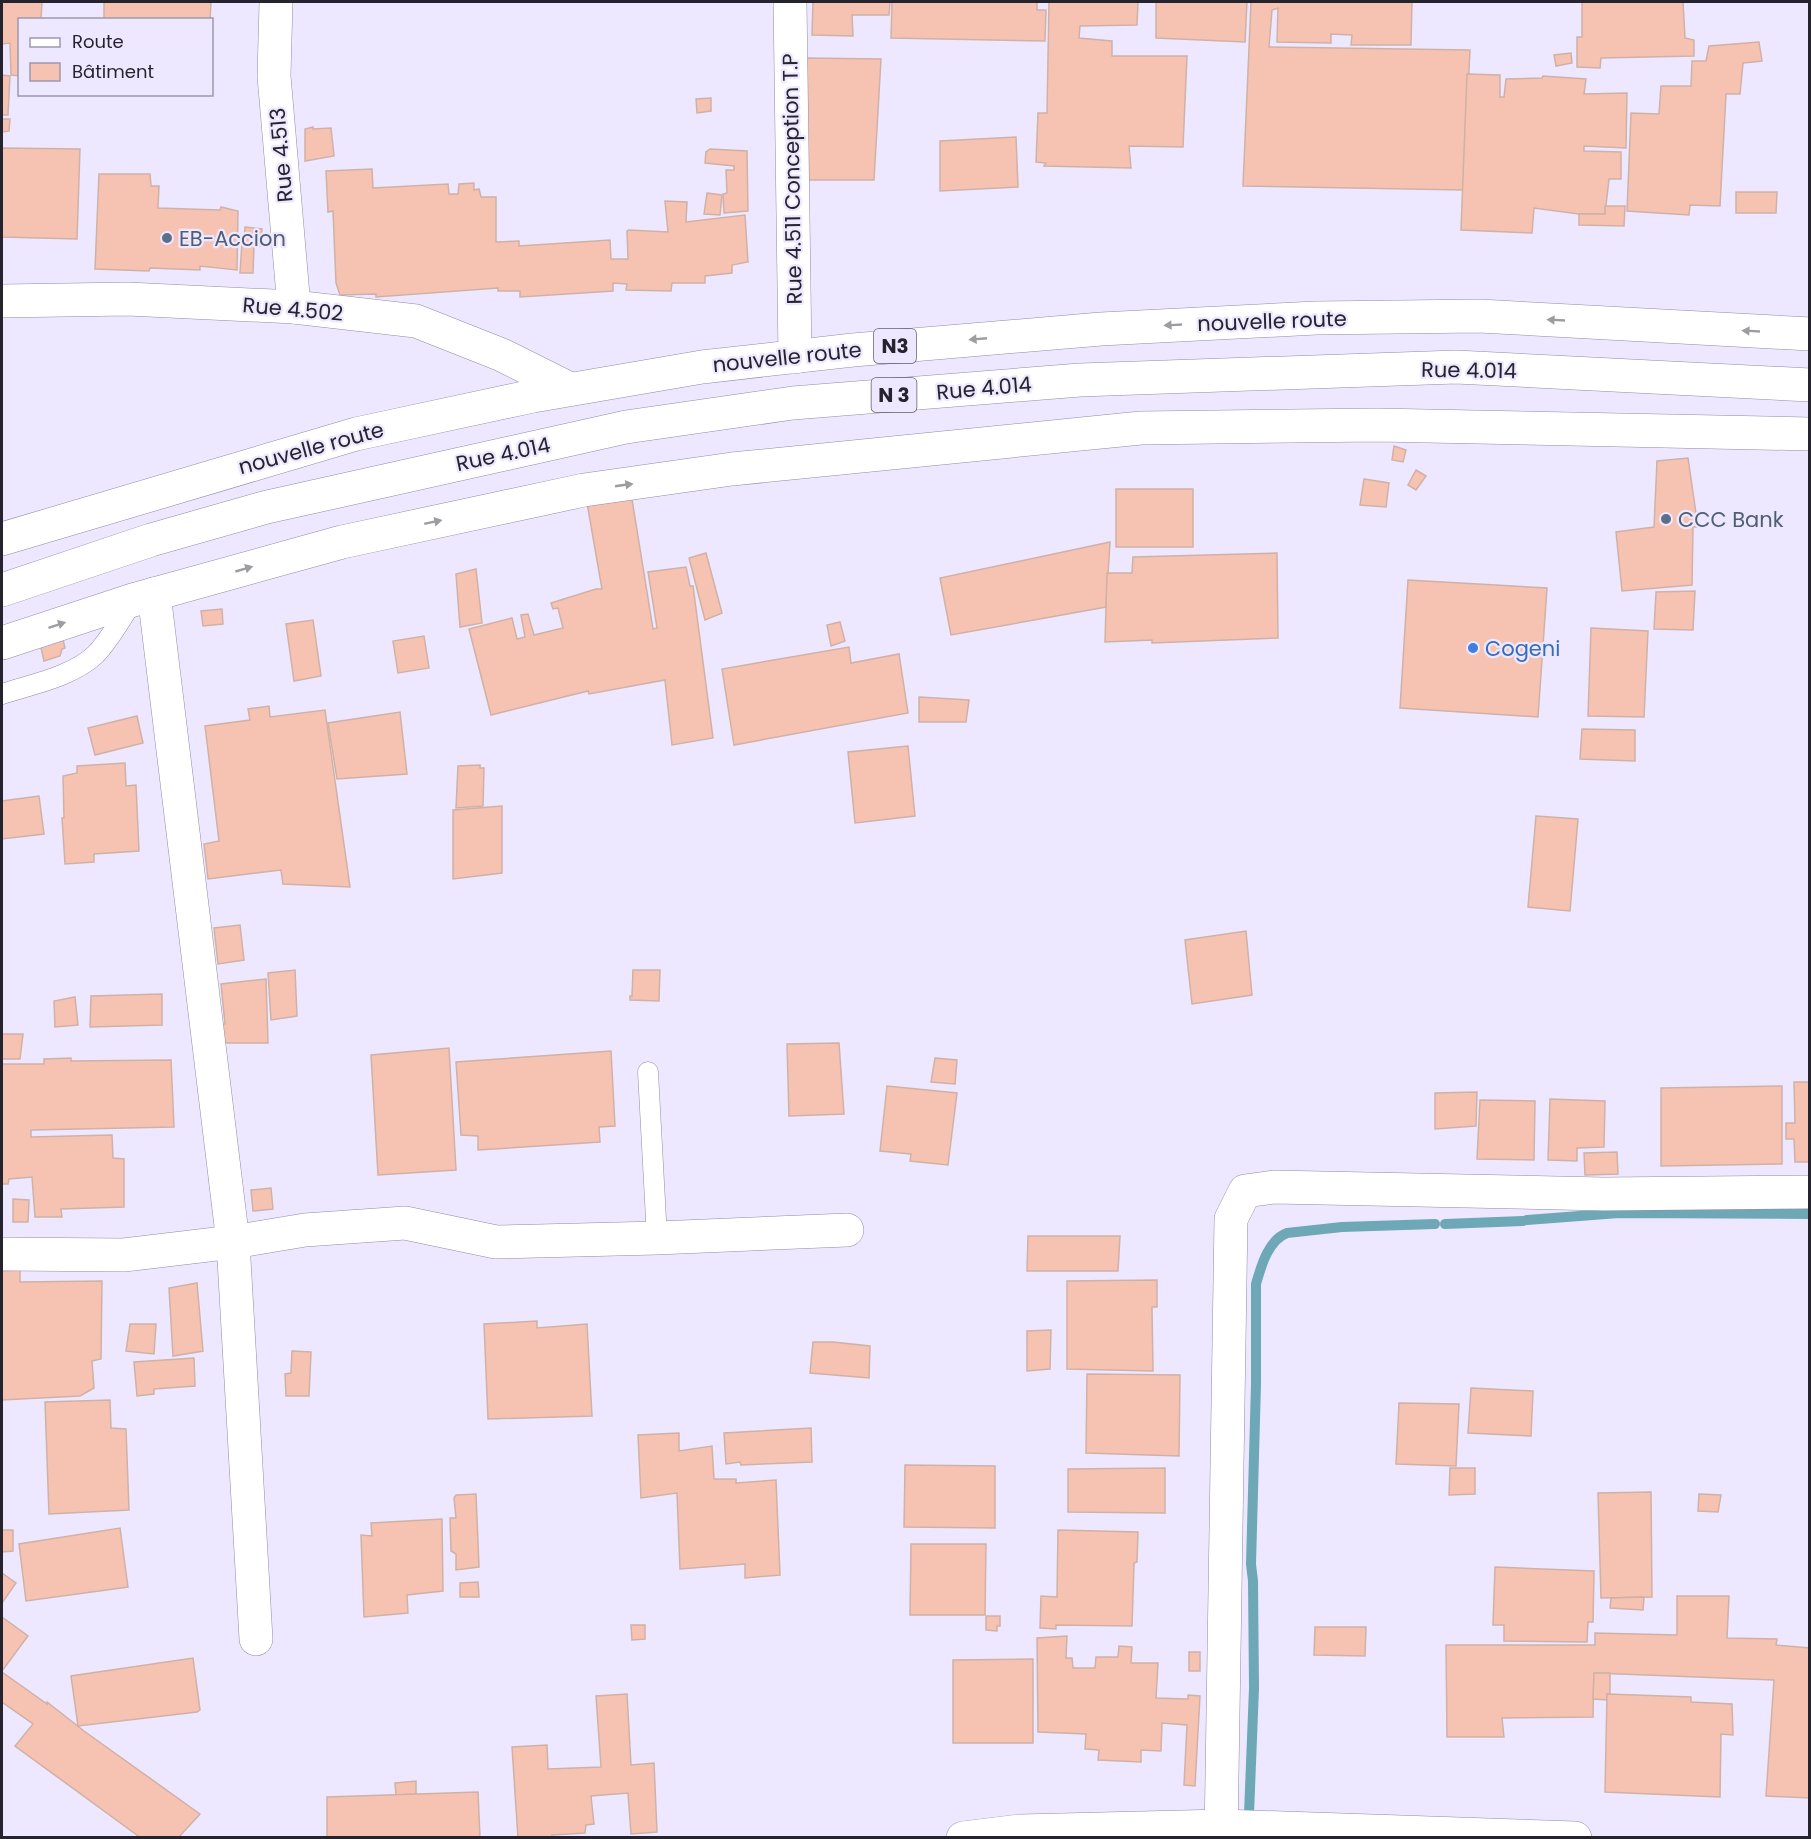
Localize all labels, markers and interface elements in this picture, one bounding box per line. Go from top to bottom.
legend [18,18,213,96]
text: Route [72,29,124,54]
street label: Rue 4.511 Conception T.P [775,53,809,305]
text: Bâtiment [72,59,154,84]
street label: Rue 4.513 [262,107,300,203]
place label: EB-Accion [179,224,286,253]
marker: EB-Accion [160,231,174,245]
street label: Rue 4.502 [241,290,345,328]
street label: nouvelle route [1197,304,1347,338]
one-way arrow [1547,316,1566,325]
one-way arrow [1163,321,1182,330]
one-way arrow [1742,326,1761,335]
road number: N3 [874,329,916,363]
one-way arrow [969,334,988,344]
street label: nouvelle route [711,335,863,379]
street label: Rue 4.014 [1421,355,1517,385]
street label: Rue 4.014 [935,369,1033,407]
road number: N 3 [872,378,916,412]
street label: nouvelle route [235,415,387,481]
street label: Rue 4.014 [453,430,553,478]
one-way arrow [615,480,634,489]
place label: CCC Bank [1678,505,1784,534]
marker: CCC Bank [1659,512,1673,526]
one-way arrow [424,517,442,527]
one-way arrow [235,564,253,573]
one-way arrow [48,620,66,629]
place label: Cogeni [1485,634,1560,663]
marker: Cogeni [1466,641,1480,655]

